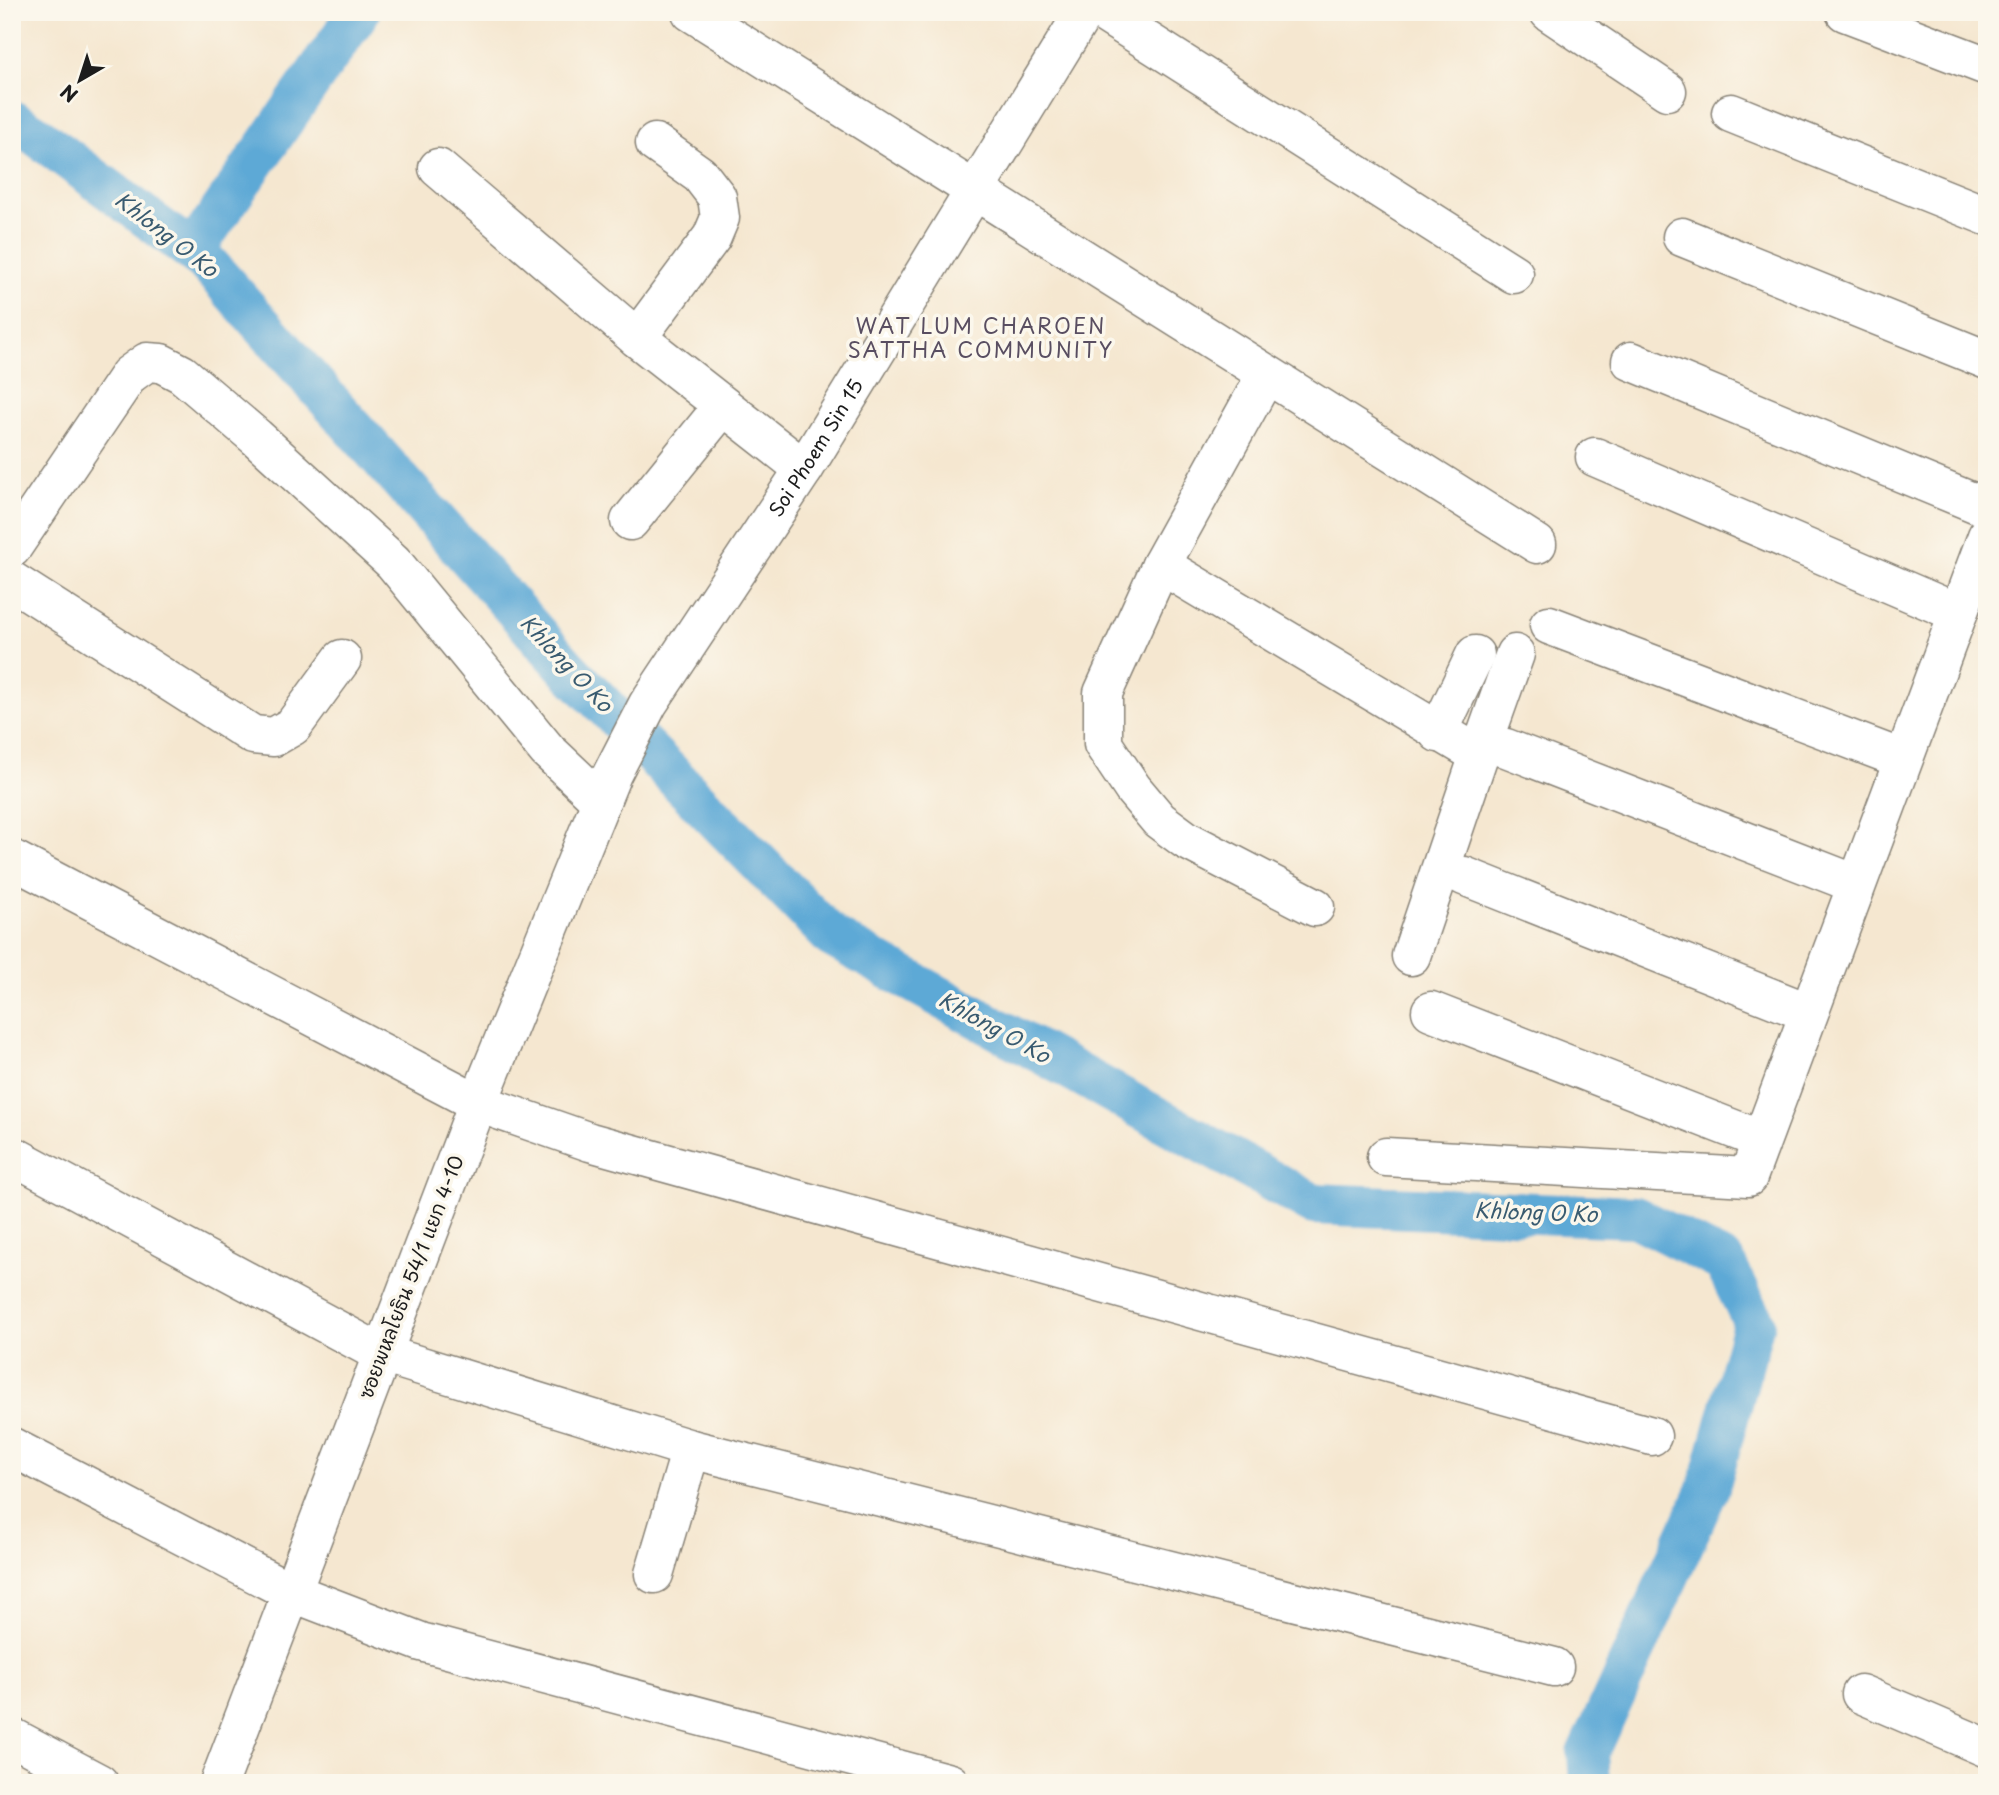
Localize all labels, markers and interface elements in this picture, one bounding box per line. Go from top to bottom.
north arrow [46,46,116,116]
text: N [54,78,83,110]
water label: Khlong O Ko [109,183,226,285]
district label: WAT LUM CHAROEN SATTHA COMMUNITY [848,309,1114,365]
street label: Soi Phoem Sin 15 [761,373,869,522]
water label: Khlong O Ko [514,607,622,719]
water label: Khlong O Ko [933,982,1057,1071]
street label: ซอยพหลโยธิน 54/1 แยก 4-10 [351,1151,470,1402]
water label: Khlong O Ko [1474,1193,1599,1229]

